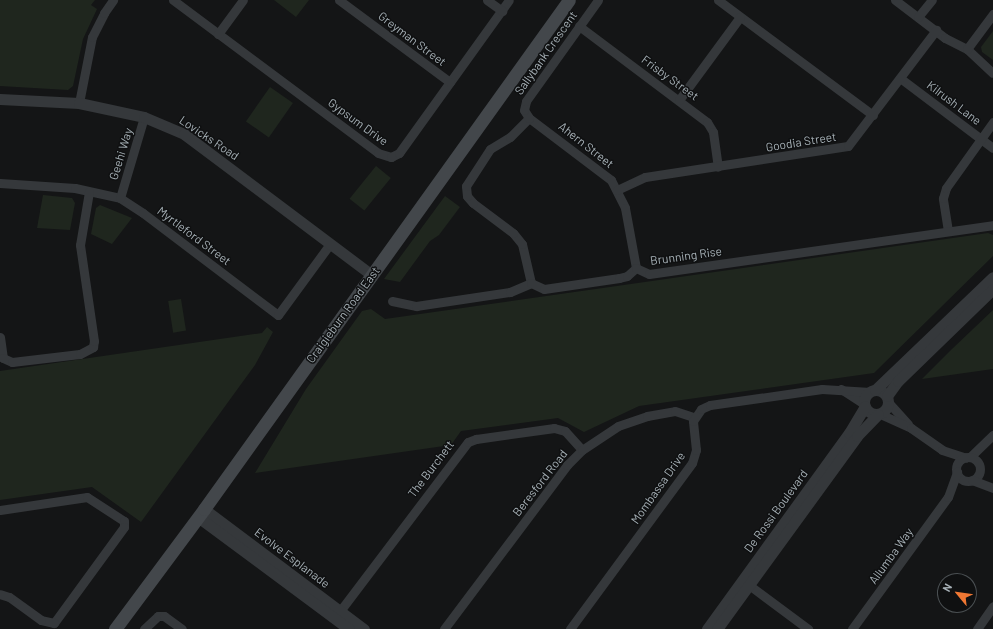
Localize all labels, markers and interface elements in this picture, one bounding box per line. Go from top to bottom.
street label: Sallybank Crescent [512,8,580,98]
street label: Greyman Street [375,9,449,69]
street label: Frisby Street [639,52,701,104]
street label: Kilrush Lane [924,78,984,128]
street label: Gypsum Drive [325,95,391,149]
street label: Lovicks Road [176,113,242,163]
street label: Ahern Street [556,119,616,171]
street label: Geehi Way [106,126,136,182]
street label: Goodia Street [765,129,837,155]
street label: Myrtleford Street [154,204,234,268]
street label: Brunning Rise [649,244,723,268]
street label: Craigieburn Road East [303,264,383,366]
street label: The Burchett [405,438,457,500]
street label: Beresford Road [510,447,570,519]
street label: Mombassa Drive [628,449,688,527]
street label: De Rossi Boulevard [741,467,811,555]
street label: Evolve Esplanade [252,525,332,591]
street label: Allumba Way [866,525,916,587]
north arrow [937,573,977,613]
text: N [939,581,954,594]

